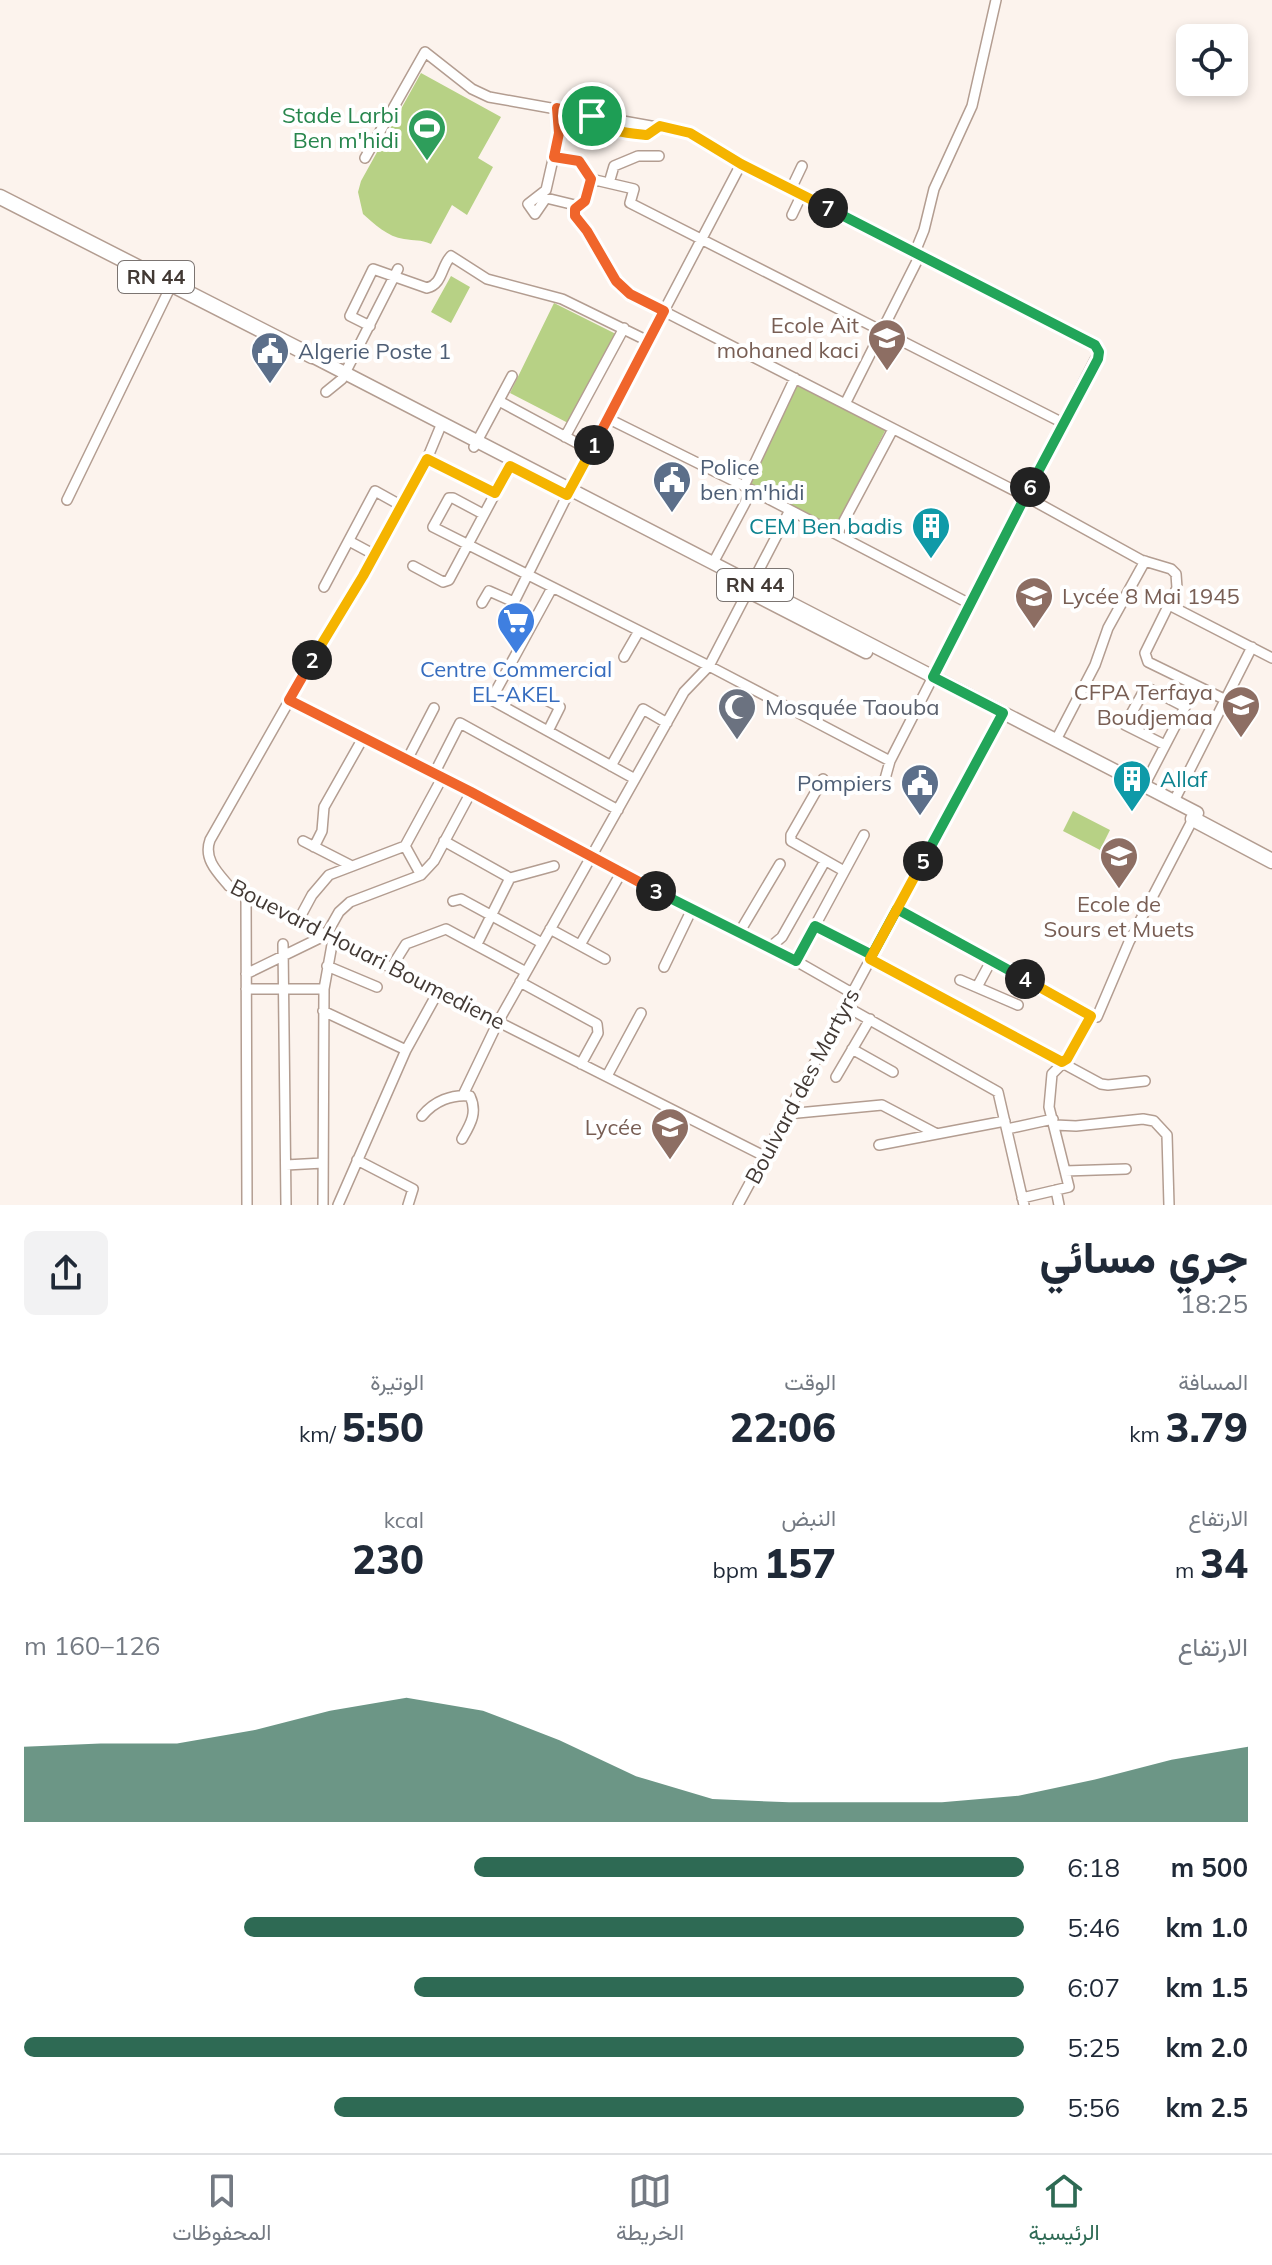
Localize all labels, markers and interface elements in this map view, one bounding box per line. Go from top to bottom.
map controls [1176,24,1248,96]
button: locate [1176,24,1248,96]
pin [558,82,626,150]
icon: arrive [570,94,614,138]
place label: Stade Larbi Ben m'hidi [282,101,399,154]
sports icon: Stade Larbi Ben m'hidi [406,107,448,162]
pin: 7 [808,188,848,228]
text: 7 [821,194,835,222]
road number: RN 44 [118,261,194,293]
place label: Ecole Ait mohaned kaci [717,311,859,364]
school or university icon: Ecole Ait mohaned kaci [866,317,908,372]
public building icon: Algerie Poste 1 [249,330,291,385]
place label: Algerie Poste 1 [298,337,451,365]
pin: 1 [574,425,614,465]
text: 1 [587,431,601,459]
place label: Police ben m'hidi [700,453,805,506]
public building icon: Police ben m'hidi [651,459,693,514]
pin: 6 [1010,467,1050,507]
text: 6 [1023,473,1037,501]
building icon: CEM Ben badis [910,505,952,560]
place label: CEM Ben badis [749,512,903,540]
road number: RN 44 [717,569,793,601]
school or university icon: Lycée 8 Mai 1945 [1013,575,1055,630]
place label: Lycée 8 Mai 1945 [1062,582,1240,610]
supermarket icon: Centre Commercial EL-AKEL [495,600,537,655]
pin: 2 [292,640,332,680]
text: 2 [305,646,319,674]
place label: Centre Commercial EL-AKEL [420,655,612,708]
place label: CFPA Terfaya Boudjemaa [1074,678,1213,731]
school or university icon: CFPA Terfaya Boudjemaa [1220,684,1262,739]
mosque icon: Mosquée Taouba [716,686,758,741]
place label: Mosquée Taouba [765,693,939,721]
building icon: Allaf [1111,758,1153,813]
public building icon: Pompiers [899,762,941,817]
place label: Allaf [1160,765,1208,793]
place label: Pompiers [797,769,892,797]
school or university icon: Ecole de Sours et Muets [1098,835,1140,890]
pin: 5 [903,841,943,881]
text: 5 [916,847,930,875]
pin: 3 [636,871,676,911]
street label: Bouevard Houari Boumediene [226,872,510,1036]
text: 3 [649,877,663,905]
place label: Ecole de Sours et Muets [1043,890,1195,943]
pin: 4 [1005,959,1045,999]
text: 4 [1018,965,1032,993]
street label: Boulvard des Martyrs [739,983,865,1189]
school or university icon: Lycée [649,1106,691,1161]
place label: Lycée [585,1113,642,1141]
text: جري مسائي [1040,1229,1248,1284]
button: share [24,1231,108,1315]
text: 18:25 [1180,1287,1248,1320]
text: الوتيرة [370,1368,424,1396]
text: الوقت [784,1368,836,1396]
text: المسافة [1178,1368,1248,1396]
text: 5:50 [342,1402,424,1452]
text: 22:06 [730,1402,836,1452]
text: 3.79 [1166,1402,1248,1452]
text: /km [299,1420,342,1448]
text: km [1129,1420,1166,1448]
text: النبض [782,1504,836,1532]
text: الارتفاع [1188,1504,1248,1532]
text: kcal [384,1506,424,1534]
text: 230 [352,1534,424,1584]
text: 157 [764,1538,836,1588]
text: 34 [1200,1538,1248,1588]
text: bpm [713,1556,764,1584]
text: m [1175,1556,1200,1584]
text: 126–160 m [24,1629,160,1662]
text: الارتفاع [1177,1630,1248,1663]
text: 6:18 [1067,1851,1120,1884]
text: 500 m [1171,1851,1248,1884]
text: 5:46 [1067,1911,1120,1944]
text: 1.0 km [1165,1911,1248,1944]
text: 6:07 [1067,1971,1120,2004]
text: 1.5 km [1165,1971,1248,2004]
text: 5:25 [1067,2031,1120,2064]
text: 2.0 km [1165,2031,1248,2064]
text: 5:56 [1067,2091,1120,2124]
text: 2.5 km [1165,2091,1248,2124]
tab: المحفوظات [172,2169,271,2252]
tab: الخريطة [616,2169,684,2252]
tab: الرئيسية [1029,2169,1100,2252]

